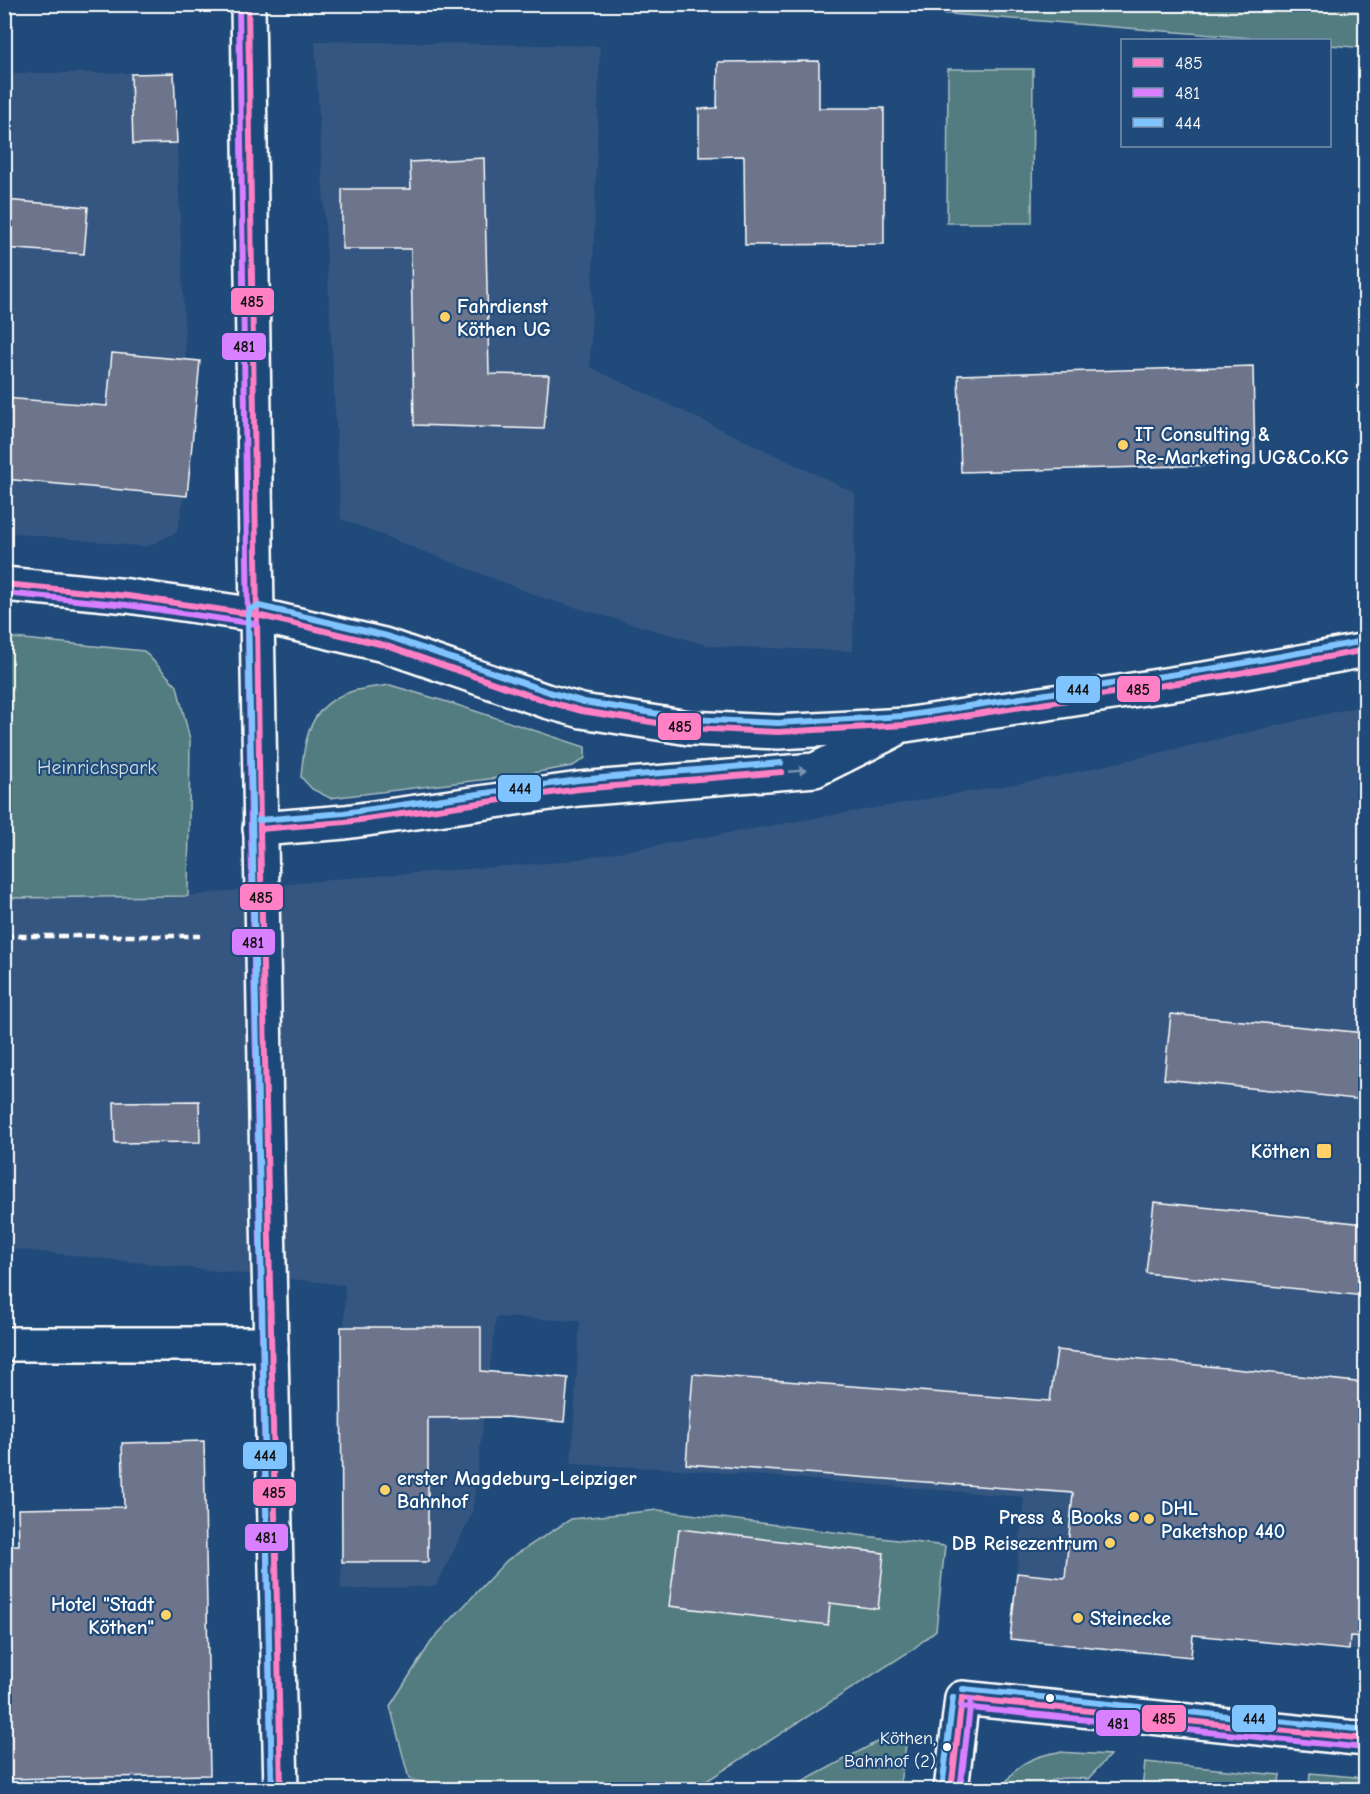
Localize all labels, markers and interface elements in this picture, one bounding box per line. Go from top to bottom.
legend [1121,39,1331,147]
text: 485 [1175,53,1203,74]
text: 481 [1175,83,1200,104]
text: 444 [1175,113,1201,134]
line badge: 485 [230,287,275,316]
text: 485 [240,293,264,311]
place label: Fahrdienst Köthen UG [457,295,551,341]
marker: Fahrdienst Köthen UG [438,310,452,324]
line badge: 481 [221,332,267,361]
text: 481 [233,338,255,356]
place label: IT Consulting & Re-Marketing UG&Co.KG [1135,423,1349,469]
marker: IT Consulting & Re-Marketing UG&Co.KG [1116,438,1130,452]
line badge: 444 [1055,675,1101,704]
line badge: 485 [1116,675,1161,703]
text: 444 [1067,681,1089,699]
text: 485 [1126,681,1150,699]
line badge: 485 [657,712,702,741]
text: 485 [668,718,692,736]
park label: Heinrichspark [37,756,157,779]
one-way arrow [789,766,808,776]
line badge: 444 [497,774,542,803]
text: 444 [509,780,531,798]
line badge: 485 [239,883,284,911]
text: 485 [249,889,273,907]
line badge: 481 [231,928,276,956]
text: 481 [242,934,264,952]
place label: Köthen [1251,1140,1310,1163]
marker: Köthen [1315,1142,1333,1160]
line badge: 444 [242,1441,288,1470]
text: 444 [254,1447,276,1465]
place label: erster Magdeburg-Leipziger Bahnhof [397,1467,637,1513]
line badge: 485 [252,1478,297,1507]
marker: erster Magdeburg-Leipziger Bahnhof [378,1483,392,1497]
text: 485 [262,1484,286,1502]
place label: DHL Paketshop 440 [1161,1497,1285,1543]
place label: Press & Books [999,1506,1122,1529]
marker: Press & Books [1127,1510,1141,1524]
marker: DHL Paketshop 440 [1142,1512,1156,1526]
line badge: 481 [244,1523,289,1552]
text: 481 [255,1529,277,1547]
place label: DB Reisezentrum [952,1532,1098,1555]
marker: DB Reisezentrum [1103,1536,1117,1550]
place label: Hotel "Stadt Köthen" [51,1593,154,1639]
place label: Steinecke [1090,1607,1171,1630]
marker: Hotel "Stadt Köthen" [159,1608,173,1622]
marker: Steinecke [1071,1611,1085,1625]
unlabelled marker [1044,1692,1056,1704]
line badge: 485 [1141,1704,1187,1733]
line badge: 444 [1231,1704,1277,1733]
line badge: 481 [1095,1709,1141,1737]
text: 485 [1152,1710,1176,1728]
text: 444 [1243,1710,1265,1728]
text: 481 [1107,1715,1129,1733]
place label: Köthen, Bahnhof (2) [844,1728,936,1772]
marker: Köthen, Bahnhof (2) [941,1741,953,1753]

